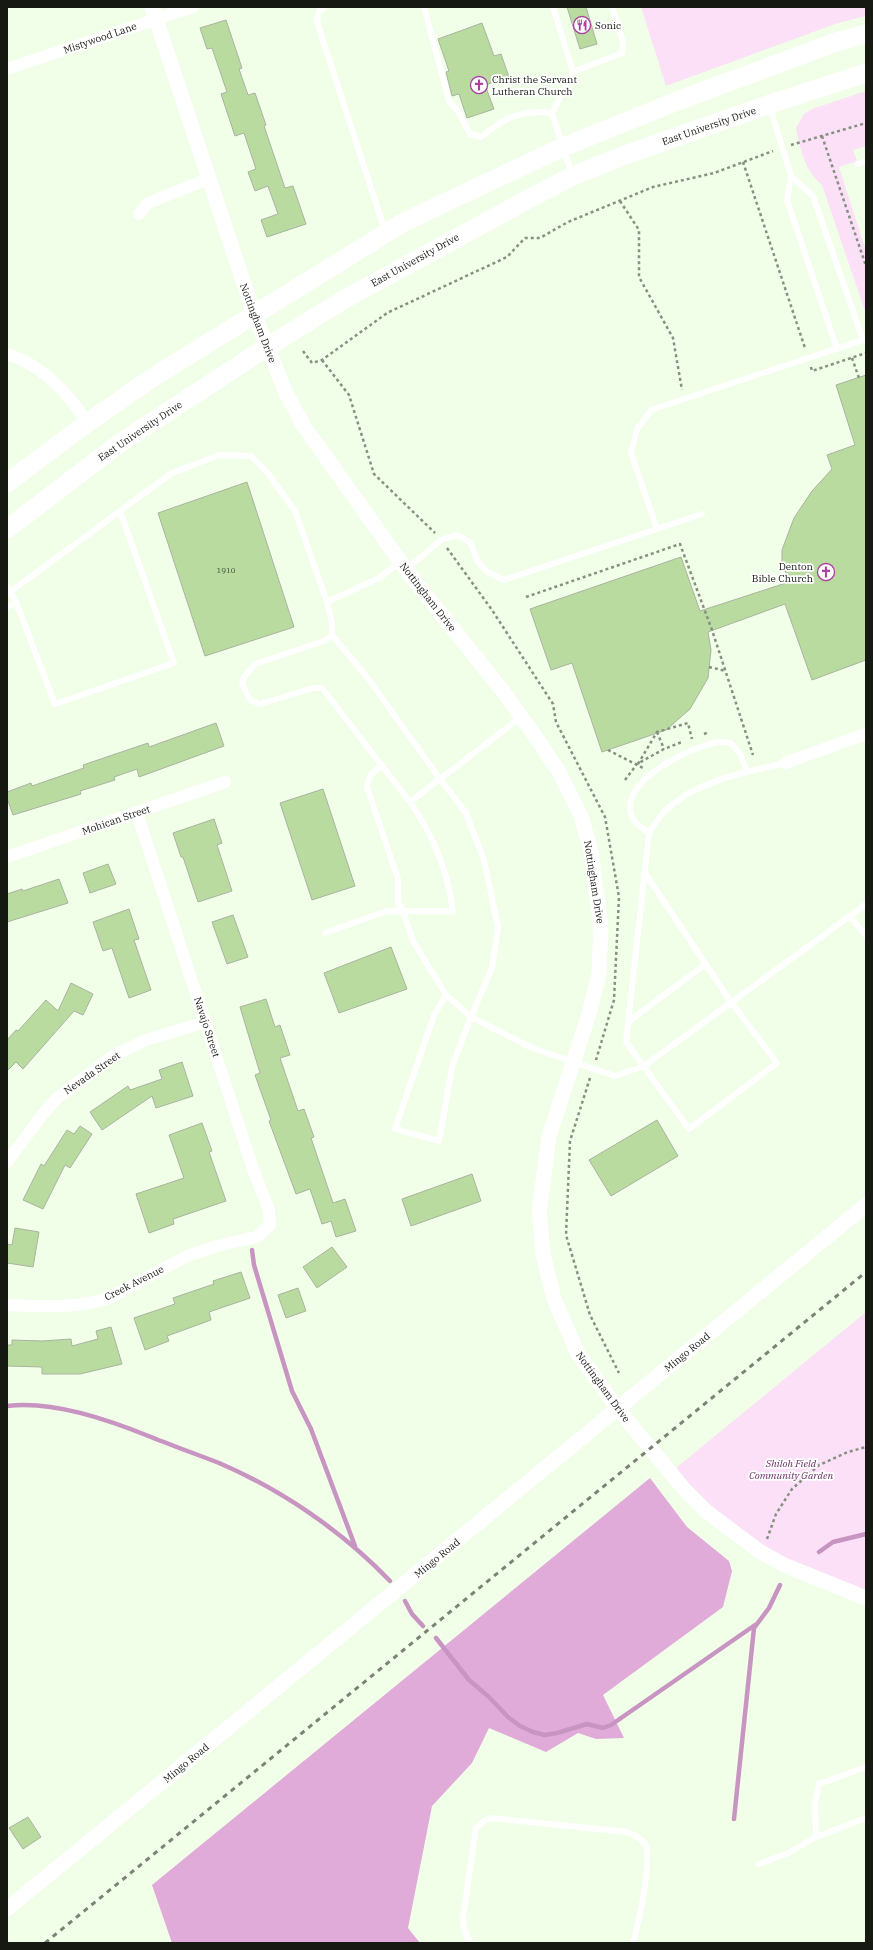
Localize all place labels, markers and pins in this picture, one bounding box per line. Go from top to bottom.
restaurant icon: Sonic [572,15,592,35]
place label: Sonic [595,19,621,32]
place label: Christ the Servant Lutheran Church [492,73,577,98]
church icon: Christ the Servant Lutheran Church [469,75,489,95]
place label: Denton Bible Church [752,560,814,585]
church icon: Denton Bible Church [816,562,836,582]

